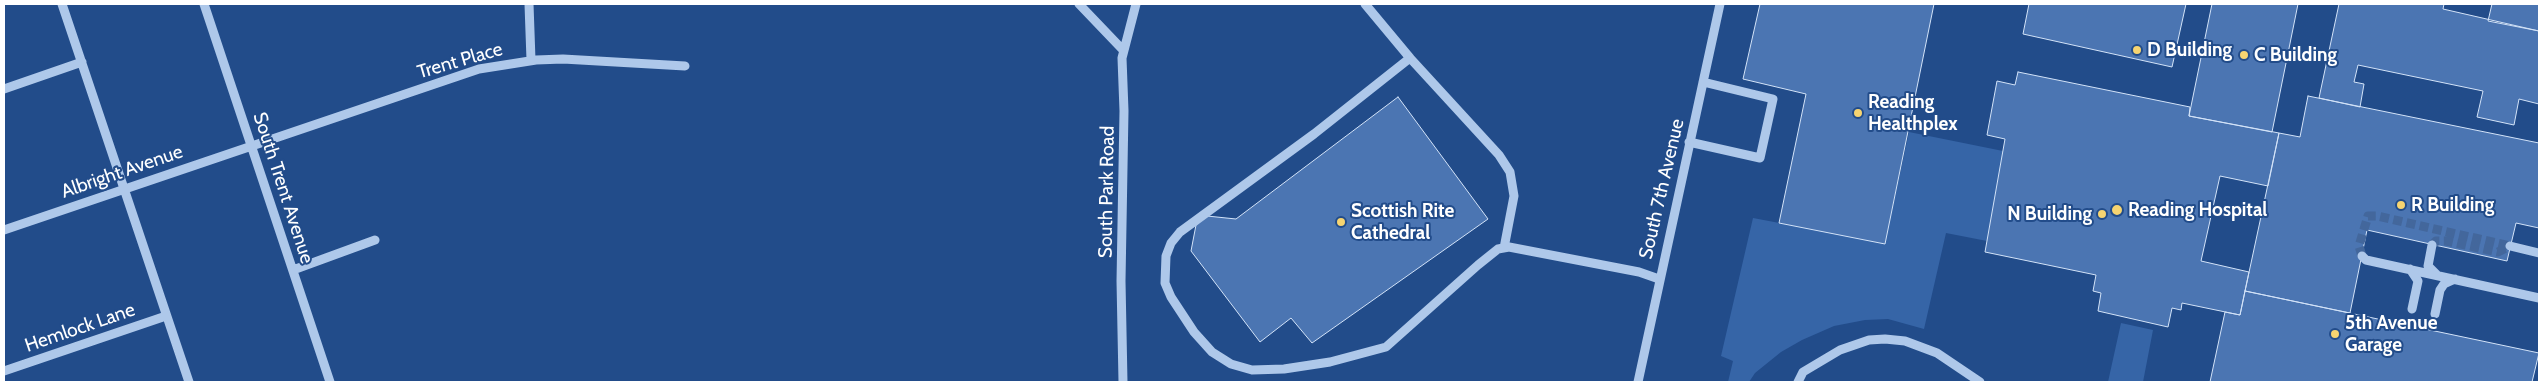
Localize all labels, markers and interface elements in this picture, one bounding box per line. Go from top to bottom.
street label: Trent Place [415,38,505,84]
place label: D Building [2147,39,2232,61]
marker: D Building [2131,44,2143,56]
place label: C Building [2254,44,2337,66]
marker: C Building [2238,49,2250,61]
place label: Reading Healthplex [1868,91,1958,135]
marker: Reading Healthplex [1852,107,1864,119]
street label: South Trent Avenue [248,109,318,267]
street label: South 7th Avenue [1635,117,1689,261]
street label: South Park Road [1094,126,1120,258]
street label: Albright Avenue [58,141,186,203]
place label: R Building [2411,194,2494,216]
place label: Reading Hospital [2128,199,2267,221]
marker: R Building [2395,199,2407,211]
place label: Scottish Rite Cathedral [1351,200,1454,244]
place label: N Building [2007,203,2092,225]
marker: Reading Hospital [2110,203,2124,217]
marker: N Building [2096,208,2108,220]
marker: Scottish Rite Cathedral [1335,216,1347,228]
street label: Hemlock Lane [22,299,138,357]
place label: 5th Avenue Garage [2345,312,2437,356]
marker: 5th Avenue Garage [2329,328,2341,340]

